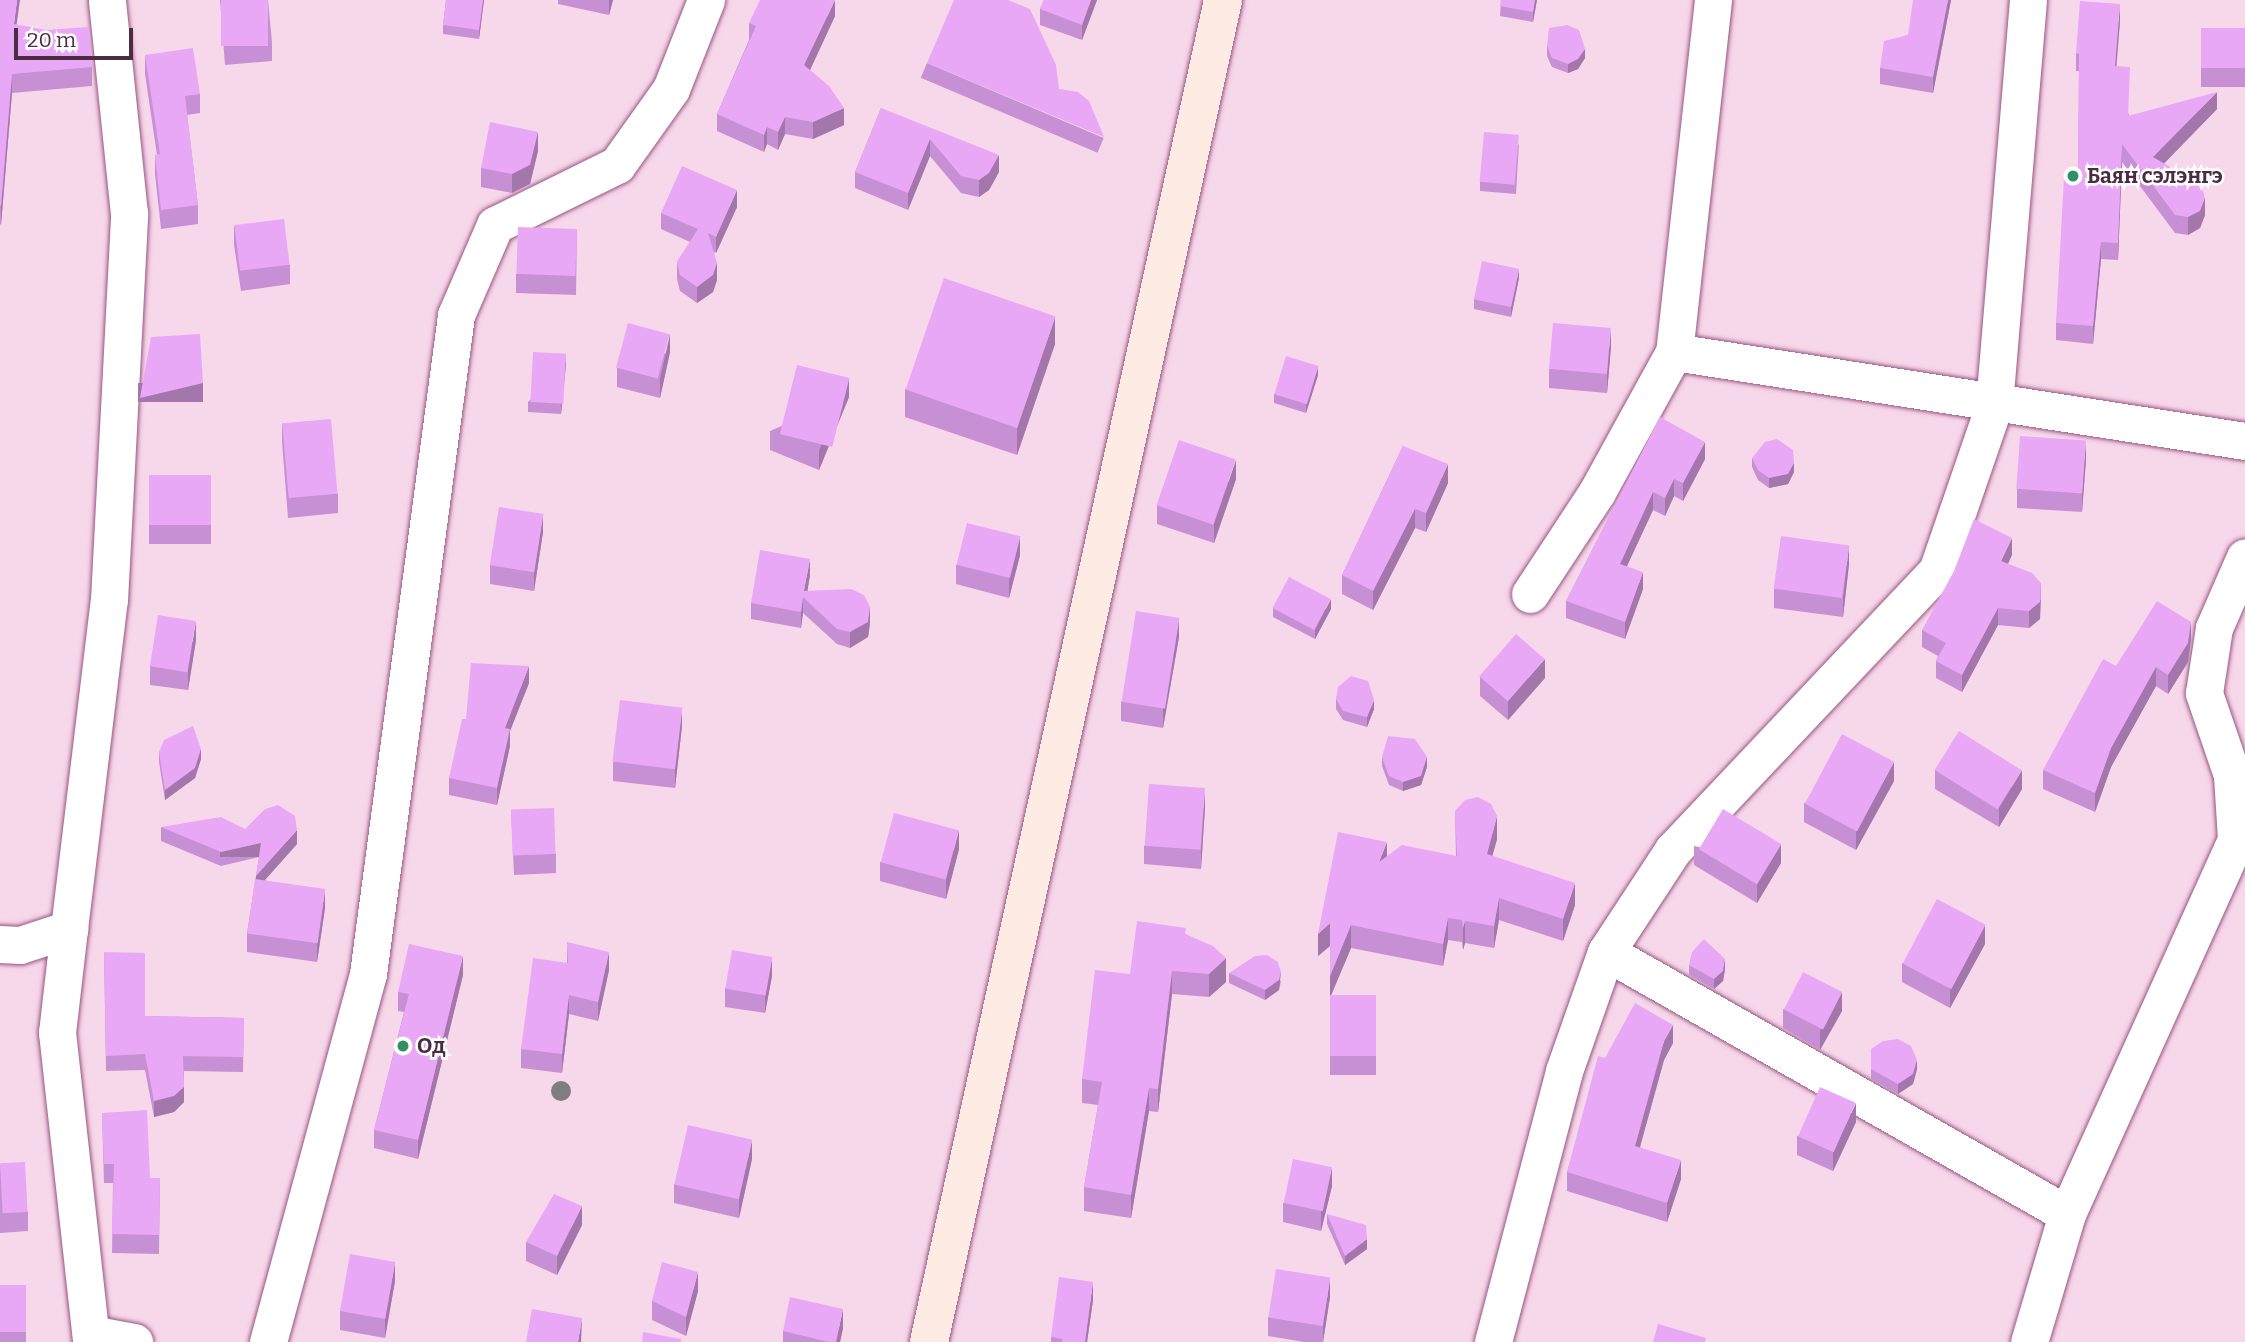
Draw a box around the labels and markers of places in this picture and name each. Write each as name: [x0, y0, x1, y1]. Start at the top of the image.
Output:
place label: Баян сэлэнгэ: [2087, 163, 2223, 189]
marker: Баян сэлэнгэ: [2065, 168, 2081, 184]
place label: Од: [417, 1033, 446, 1059]
marker: Од: [395, 1038, 411, 1054]

